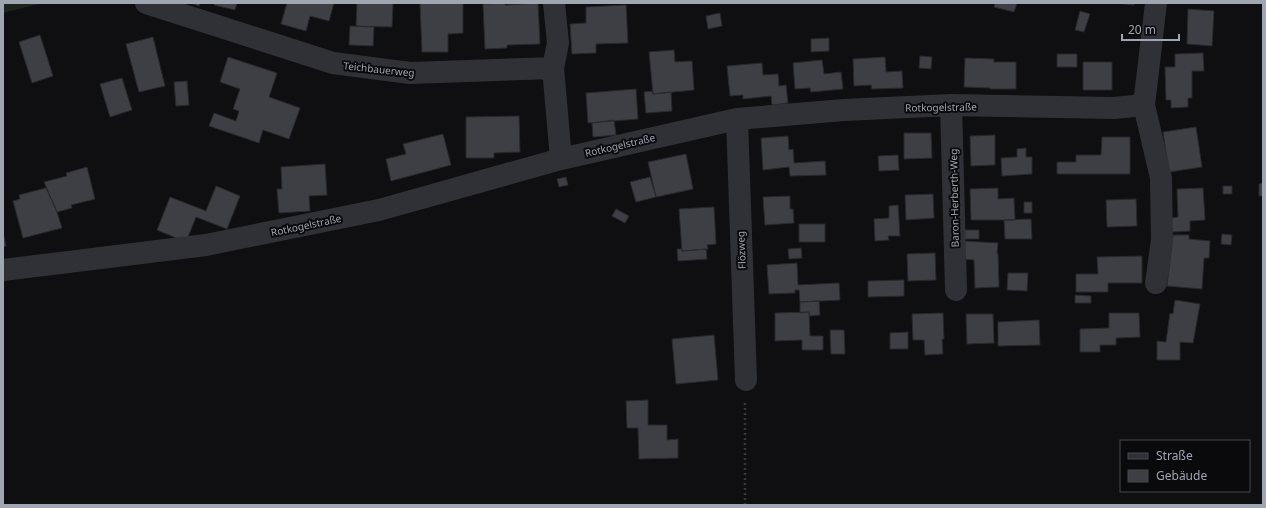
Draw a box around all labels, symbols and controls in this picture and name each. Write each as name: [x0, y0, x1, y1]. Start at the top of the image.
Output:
scale bar: [1122, 16, 1179, 42]
text: 20 m: [1128, 21, 1156, 38]
street label: Teichbauerweg: [343, 58, 415, 80]
street label: Rotkogelstraße: [905, 99, 977, 115]
street label: Rotkogelstraße: [584, 130, 657, 160]
street label: Baron-Herberth-Weg: [946, 149, 962, 247]
street label: Rotkogelstraße: [270, 211, 343, 239]
street label: Flözweg: [733, 231, 749, 269]
legend: [1120, 440, 1250, 492]
text: Straße: [1156, 447, 1193, 464]
text: Gebäude: [1156, 467, 1207, 484]

